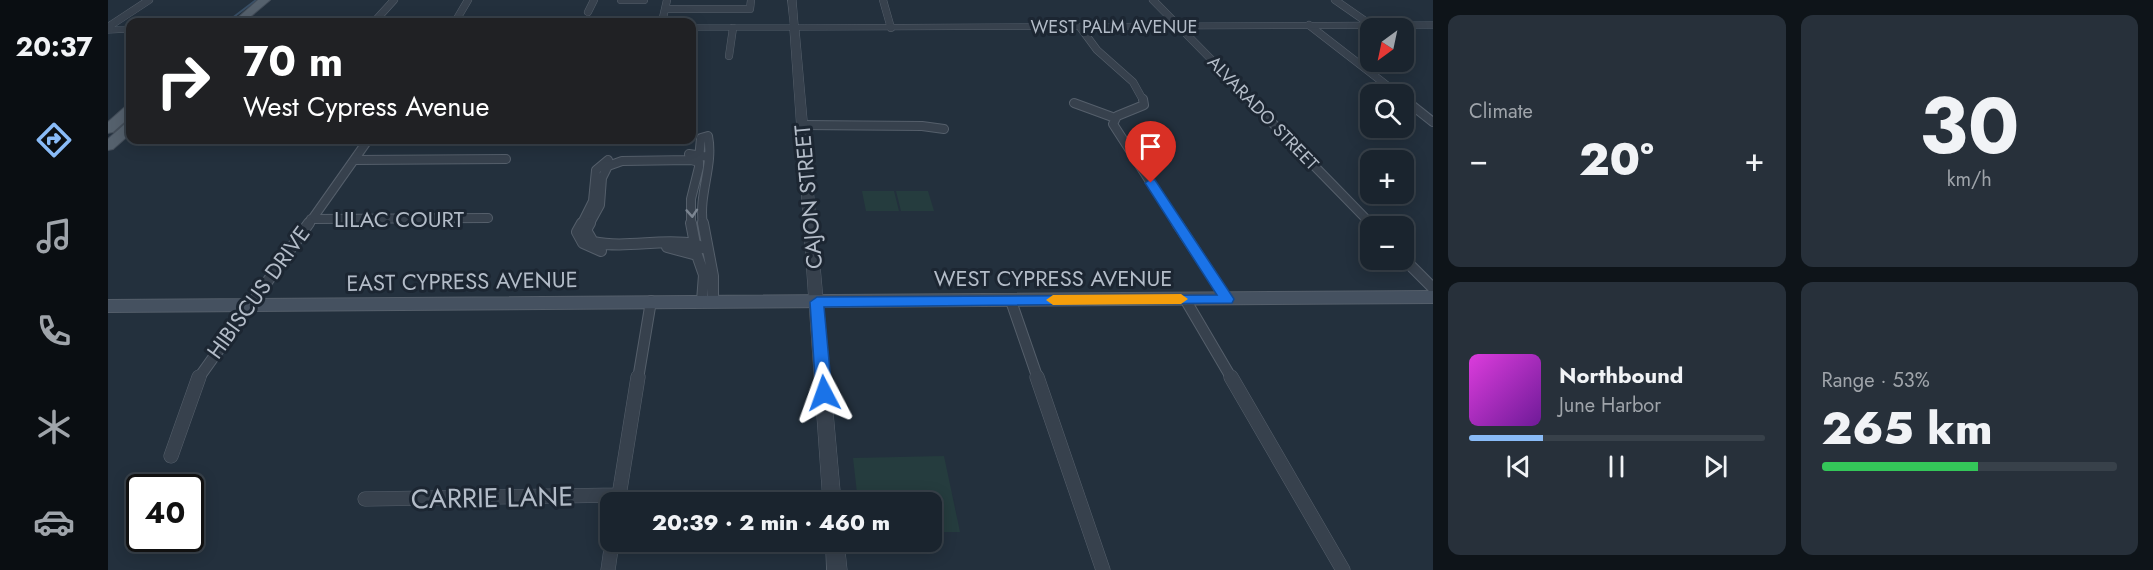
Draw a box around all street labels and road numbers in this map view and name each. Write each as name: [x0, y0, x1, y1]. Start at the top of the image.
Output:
street label: WEST PALM AVENUE: [1031, 14, 1197, 40]
street label: ALVARADO STREET: [1201, 50, 1325, 177]
street label: CAJON STREET: [786, 123, 830, 270]
street label: LILAC COURT: [334, 203, 465, 235]
street label: HIBISCUS DRIVE: [199, 219, 317, 365]
street label: WEST CYPRESS AVENUE: [934, 262, 1172, 294]
street label: EAST CYPRESS AVENUE: [346, 263, 578, 299]
street label: CARRIE LANE: [411, 477, 573, 518]

